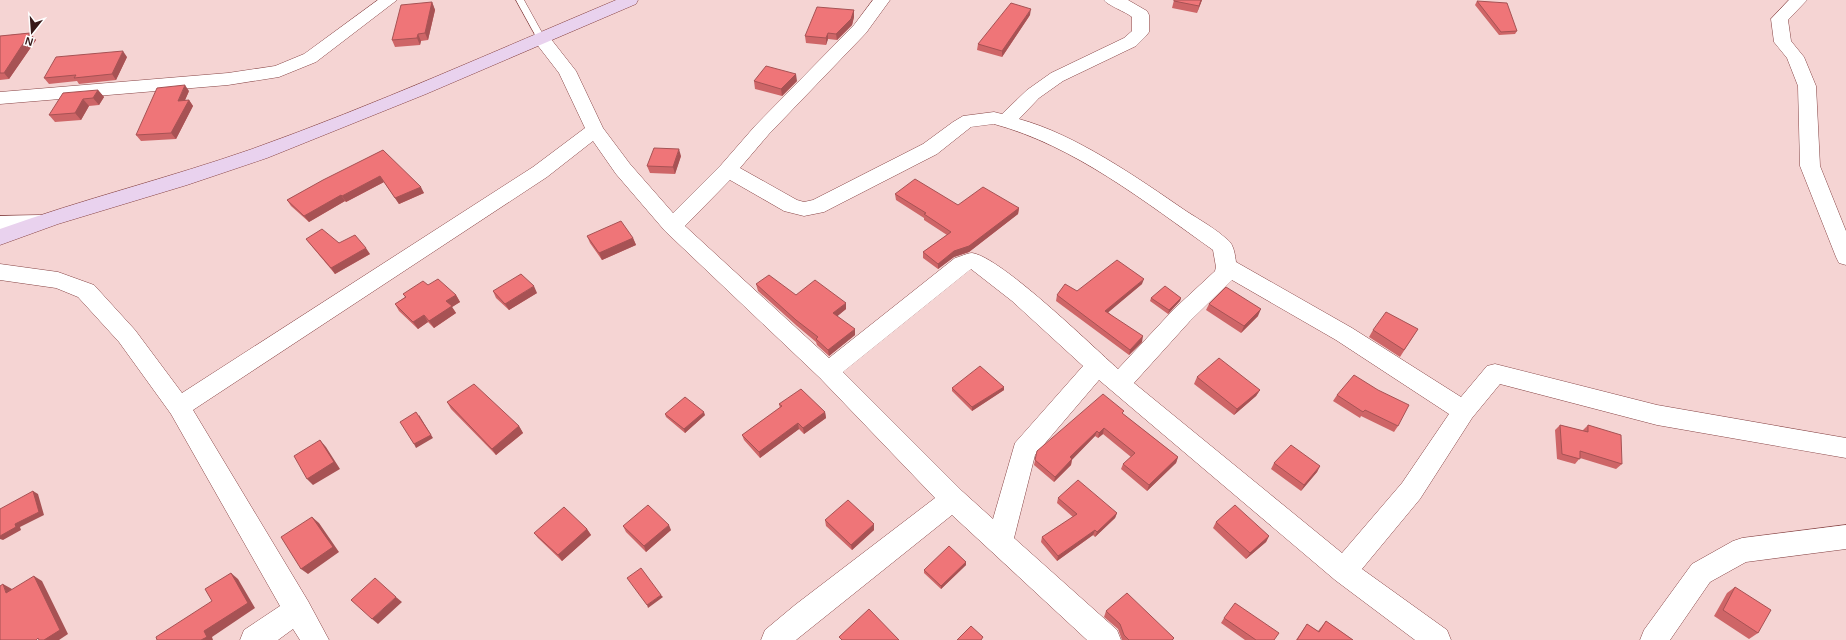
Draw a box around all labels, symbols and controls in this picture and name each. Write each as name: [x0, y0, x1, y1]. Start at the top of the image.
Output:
north arrow: [12, 12, 52, 52]
text: N: [23, 35, 35, 48]

